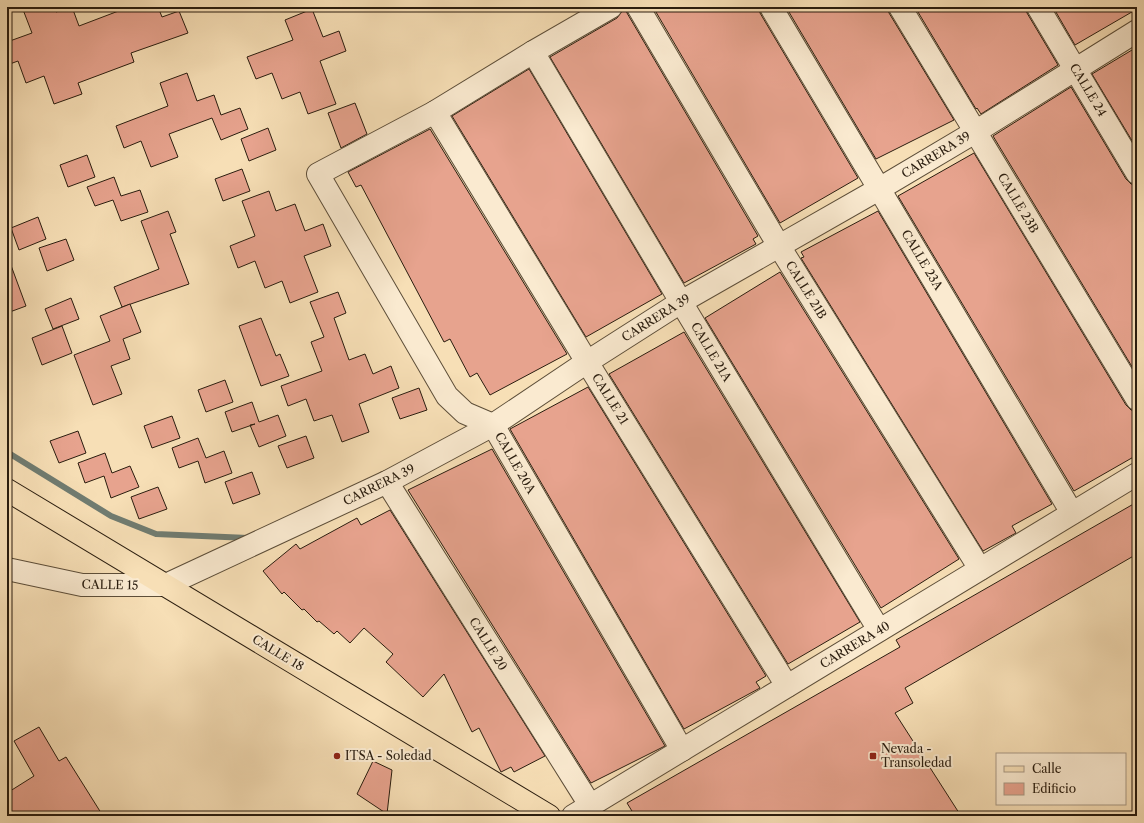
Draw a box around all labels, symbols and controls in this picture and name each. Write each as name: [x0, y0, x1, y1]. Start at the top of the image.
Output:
street label: CALLE 24: [1067, 61, 1110, 119]
street label: CARRERA 39: [898, 128, 973, 181]
street label: CALLE 23B: [995, 170, 1042, 235]
street label: CALLE 23A: [899, 227, 947, 294]
street label: CALLE 21B: [783, 258, 830, 322]
street label: CARRERA 39: [619, 291, 693, 345]
street label: CALLE 21A: [688, 319, 736, 385]
street label: CALLE 21: [589, 370, 632, 427]
street label: CALLE 20A: [492, 429, 540, 497]
street label: CARRERA 39: [340, 461, 417, 508]
street label: CALLE 15: [81, 577, 139, 592]
street label: CALLE 20: [466, 614, 511, 673]
street label: CARRERA 40: [817, 618, 892, 671]
street label: CALLE 18: [250, 631, 307, 674]
place label: Nevada - Transoledad: [881, 741, 953, 770]
place label: ITSA - Soledad: [345, 748, 432, 763]
marker: ITSA - Soledad: [332, 751, 342, 761]
marker: Nevada - Transoledad: [868, 751, 878, 761]
legend: [996, 753, 1126, 805]
text: Calle: [1032, 761, 1062, 776]
text: Edificio: [1032, 781, 1076, 796]

